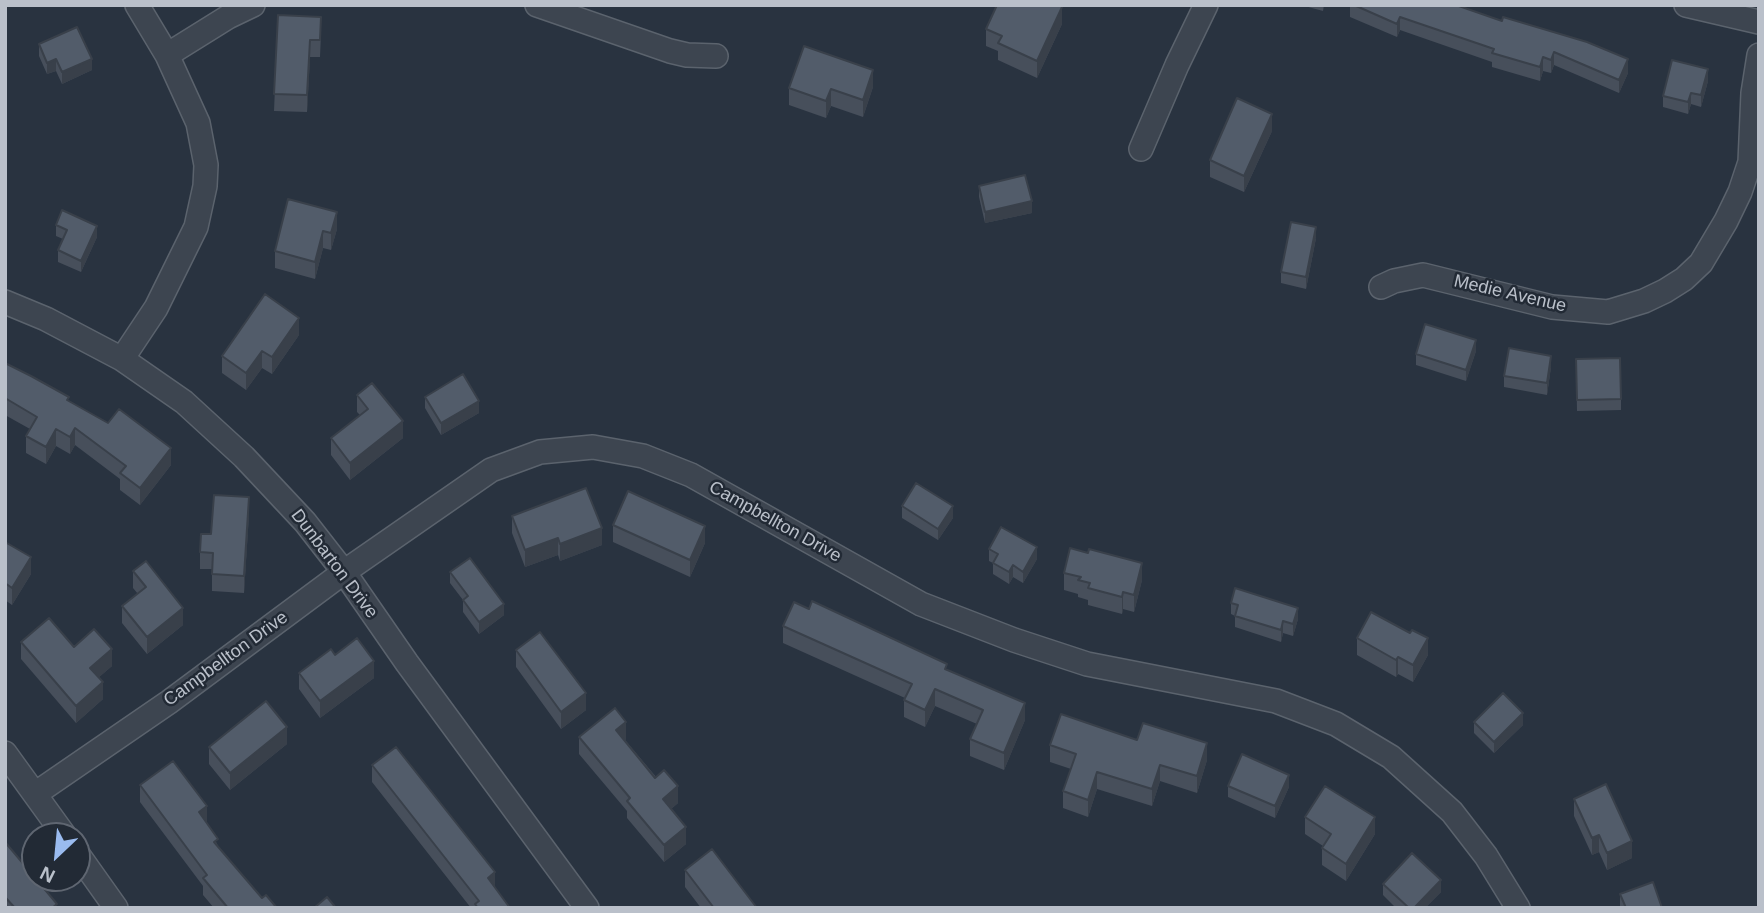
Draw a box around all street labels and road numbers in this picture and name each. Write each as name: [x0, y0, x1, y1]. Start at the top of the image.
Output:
street label: Medie Avenue: [1452, 271, 1568, 317]
street label: Campbellton Drive: [705, 477, 845, 567]
street label: Dunbarton Drive: [286, 505, 382, 623]
street label: Campbellton Drive: [160, 607, 292, 711]

